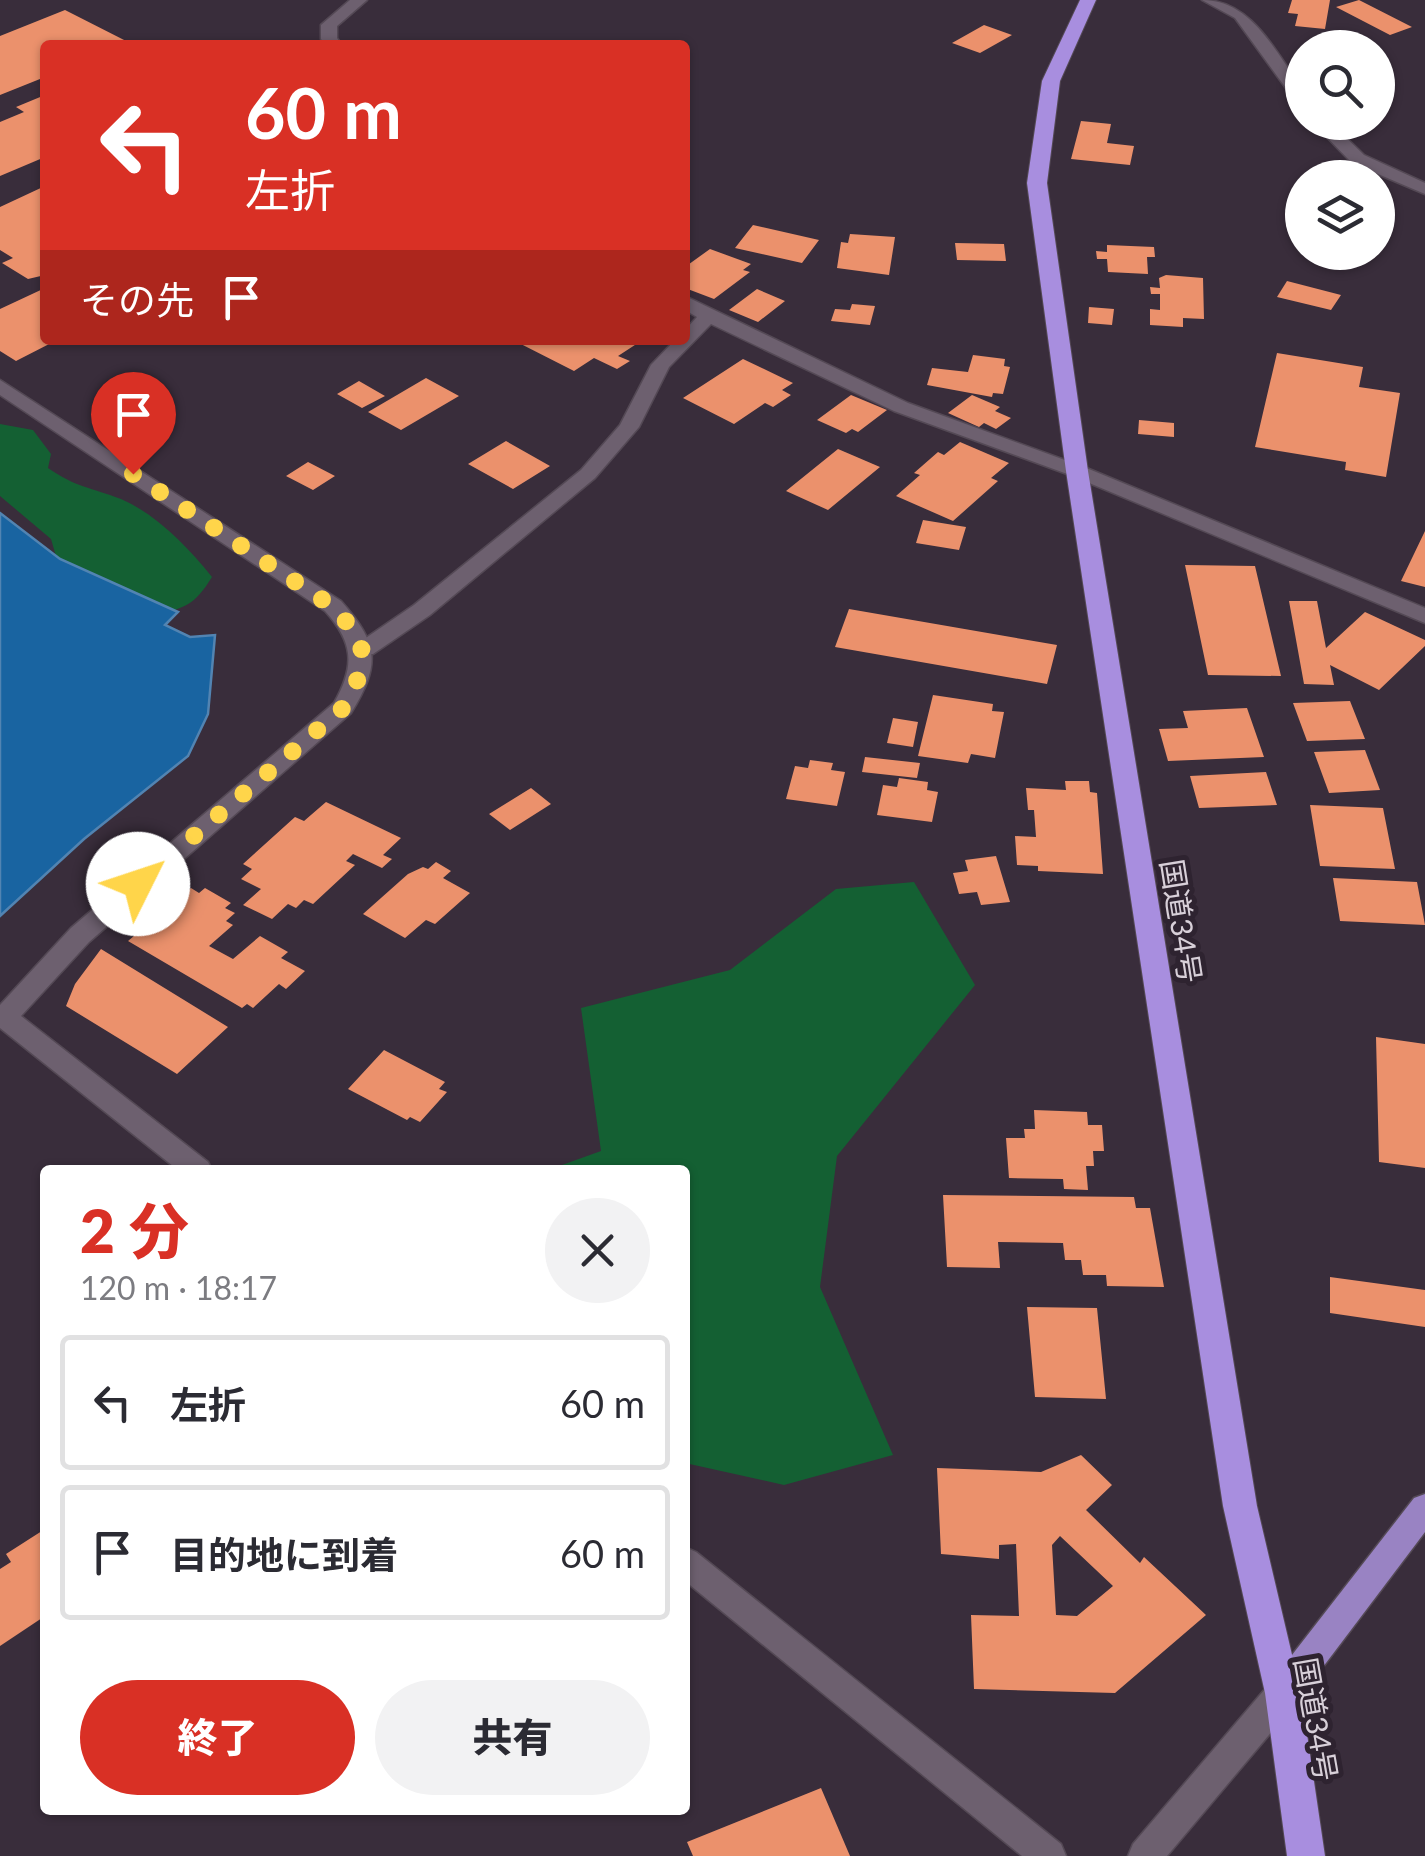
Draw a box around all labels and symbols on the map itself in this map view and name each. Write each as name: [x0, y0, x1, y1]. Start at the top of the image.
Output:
pin: [91, 372, 176, 475]
position arrow: [86, 832, 190, 936]
street label: 国道34号: [1154, 857, 1210, 985]
street label: 国道34号: [1288, 1654, 1346, 1784]

